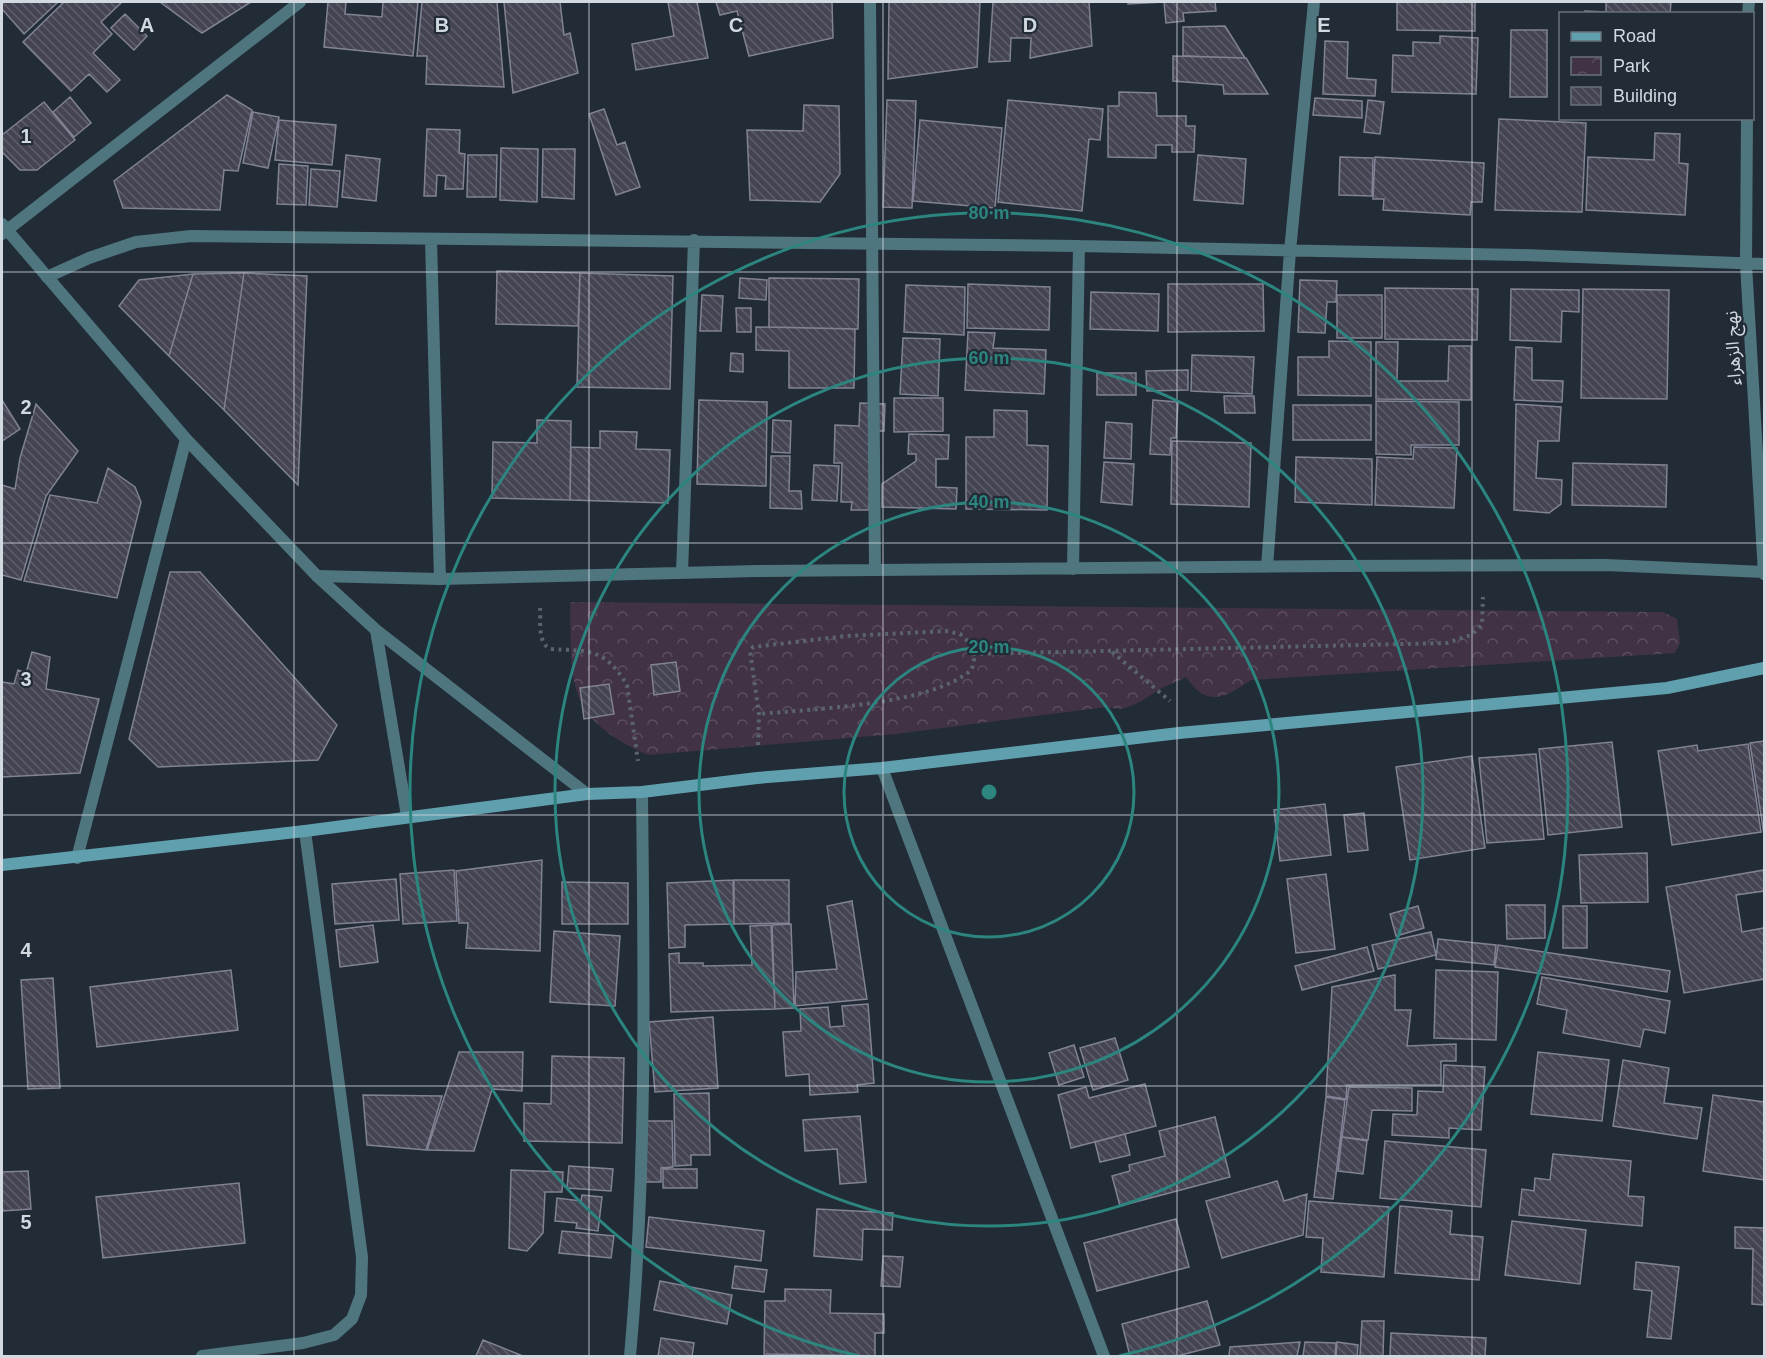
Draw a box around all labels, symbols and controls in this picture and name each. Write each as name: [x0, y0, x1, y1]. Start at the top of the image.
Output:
legend: [1559, 12, 1754, 120]
text: A: [140, 14, 154, 36]
text: B: [435, 14, 449, 36]
text: C: [729, 14, 743, 36]
text: D: [1023, 14, 1037, 36]
text: E: [1317, 14, 1331, 36]
text: Road: [1613, 26, 1656, 46]
text: Park: [1613, 56, 1651, 76]
text: Building: [1613, 86, 1677, 106]
text: 1: [20, 125, 32, 147]
text: 80 m: [968, 203, 1010, 223]
street label: نهج الزهراء: [1721, 310, 1748, 386]
text: 60 m: [968, 348, 1010, 368]
text: 2: [20, 396, 32, 418]
text: 40 m: [968, 492, 1010, 512]
text: 20 m: [968, 637, 1010, 657]
text: 3: [20, 668, 32, 690]
centre of rings: [979, 782, 999, 802]
text: 4: [20, 939, 32, 961]
text: 5: [20, 1211, 32, 1233]

